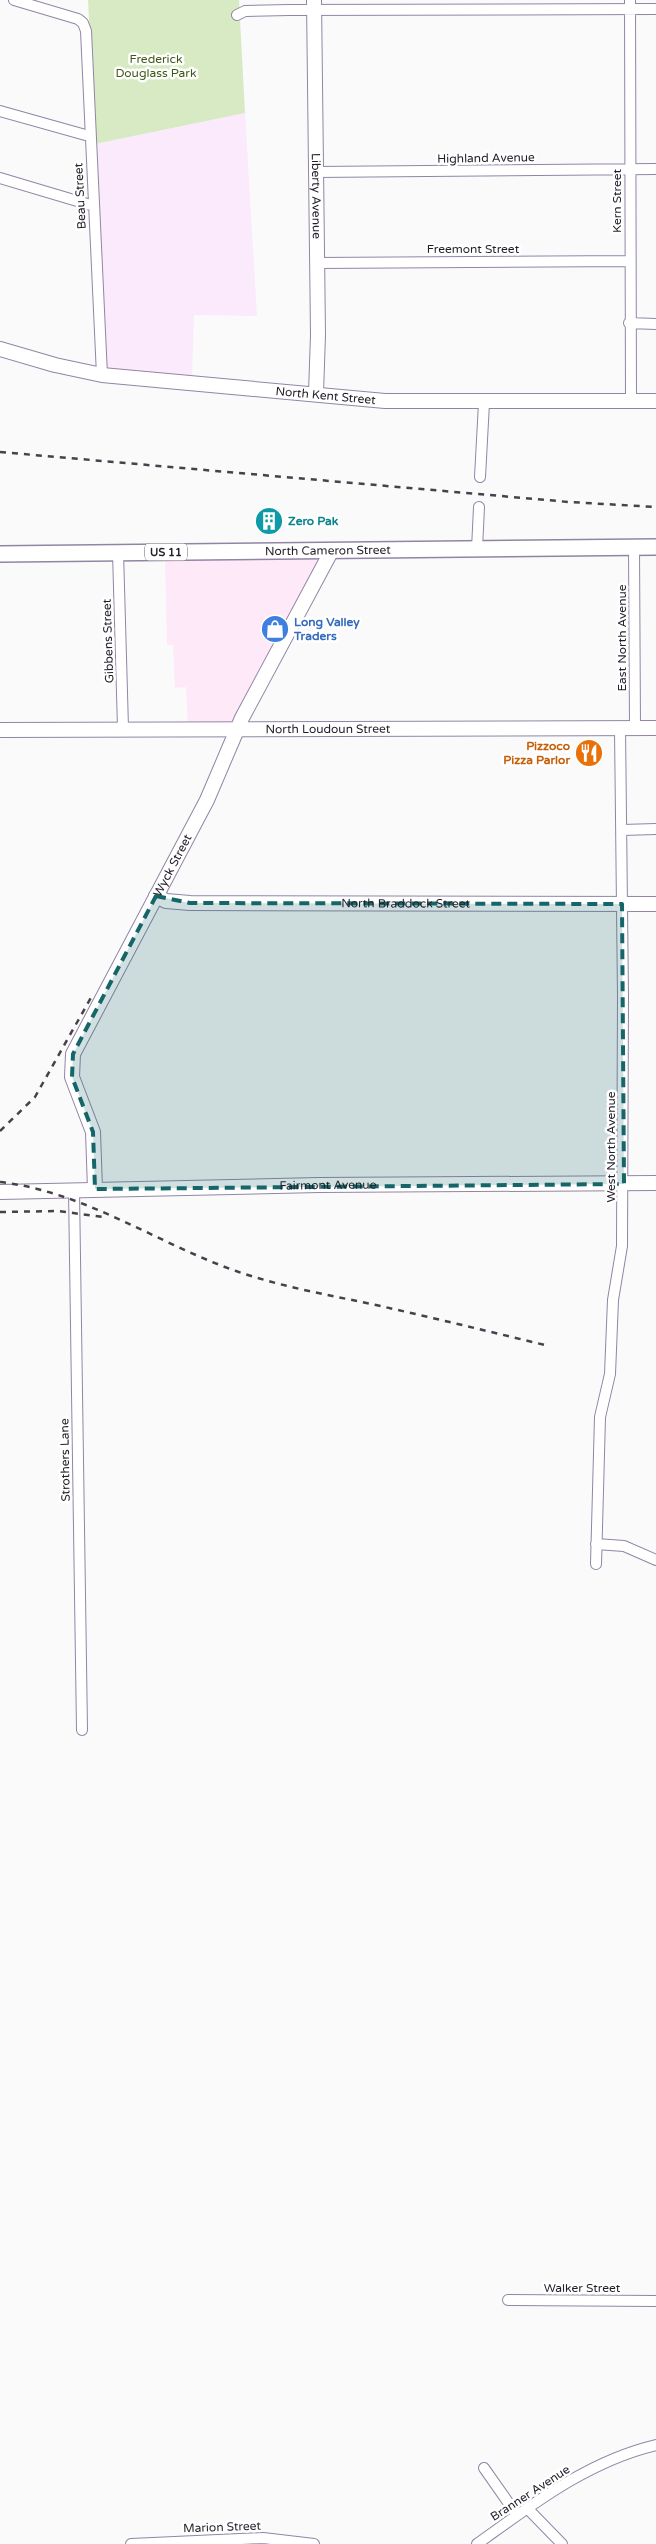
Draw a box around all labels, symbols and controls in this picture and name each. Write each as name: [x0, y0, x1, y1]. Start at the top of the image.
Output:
park label: Frederick Douglass Park: [116, 52, 197, 80]
street label: Highland Avenue: [437, 150, 535, 166]
street label: Liberty Avenue: [309, 153, 324, 239]
street label: Beau Street: [71, 162, 89, 230]
street label: Kern Street: [610, 169, 624, 233]
street label: Freemont Street: [427, 242, 520, 256]
street label: North Kent Street: [275, 384, 377, 407]
building icon: Zero Pak: [254, 506, 284, 536]
place label: Zero Pak: [288, 514, 339, 528]
street label: North Cameron Street: [265, 543, 391, 558]
road number: US 11: [145, 544, 187, 560]
street label: East North Avenue: [615, 584, 629, 692]
street label: Gibbens Street: [100, 598, 116, 683]
shop icon: Long Valley Traders: [260, 614, 290, 644]
place label: Long Valley Traders: [293, 615, 360, 643]
street label: North Loudoun Street: [266, 722, 391, 736]
restaurant icon: Pizzoco Pizza Parlor: [574, 738, 604, 768]
place label: Pizzoco Pizza Parlor: [503, 739, 570, 767]
street label: Wyck Street: [150, 831, 195, 899]
street label: North Braddock Street: [341, 896, 471, 911]
street label: West North Avenue: [604, 1091, 618, 1203]
street label: Fairmont Avenue: [279, 1178, 377, 1193]
street label: Strothers Lane: [57, 1418, 73, 1502]
street label: Walker Street: [544, 2281, 621, 2295]
street label: Branner Avenue: [488, 2462, 572, 2524]
street label: Marion Street: [183, 2519, 262, 2535]

